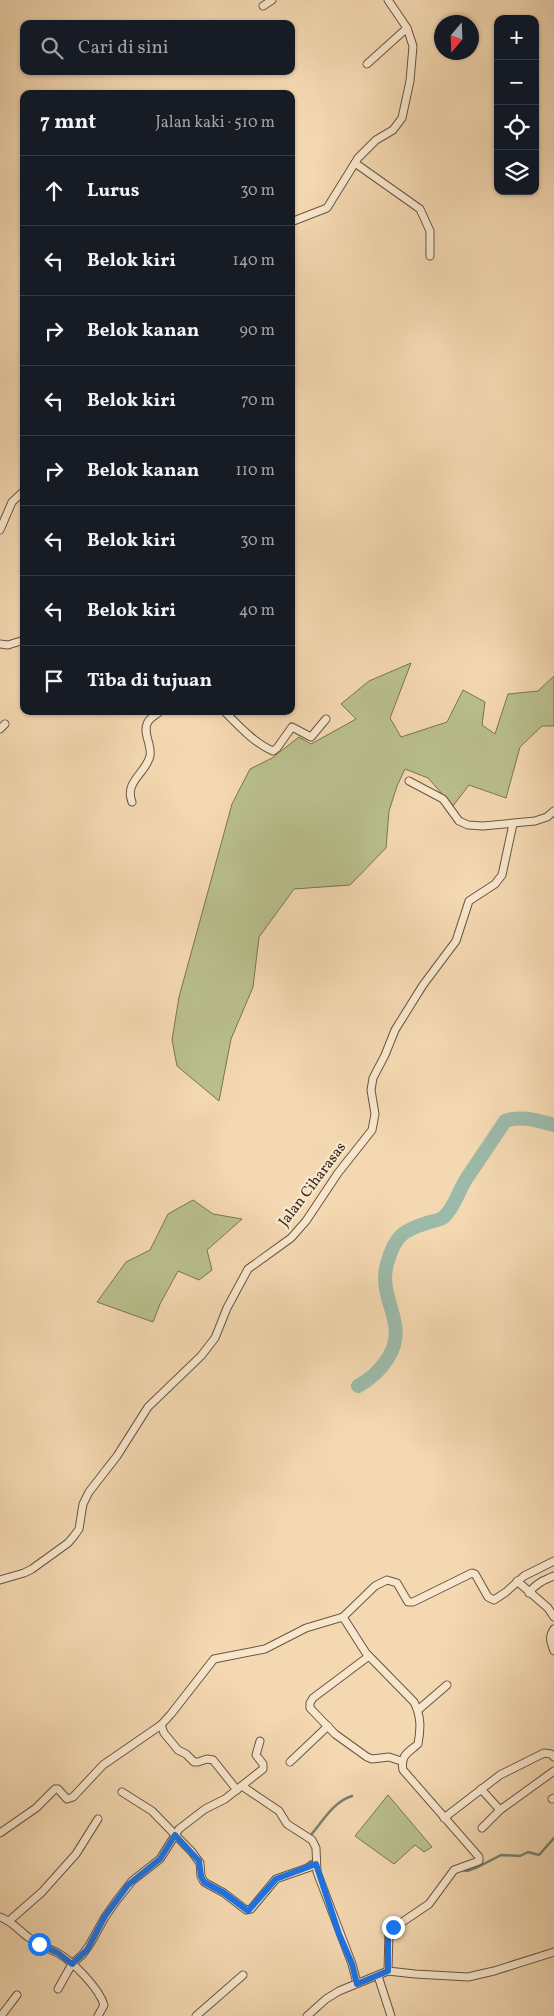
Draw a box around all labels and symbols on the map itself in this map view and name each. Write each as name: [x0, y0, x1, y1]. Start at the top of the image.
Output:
north arrow: [434, 15, 479, 60]
street label: Jalan Ciharasas: [274, 1138, 352, 1232]
route end: [382, 1916, 405, 1939]
route start: [28, 1933, 51, 1956]

